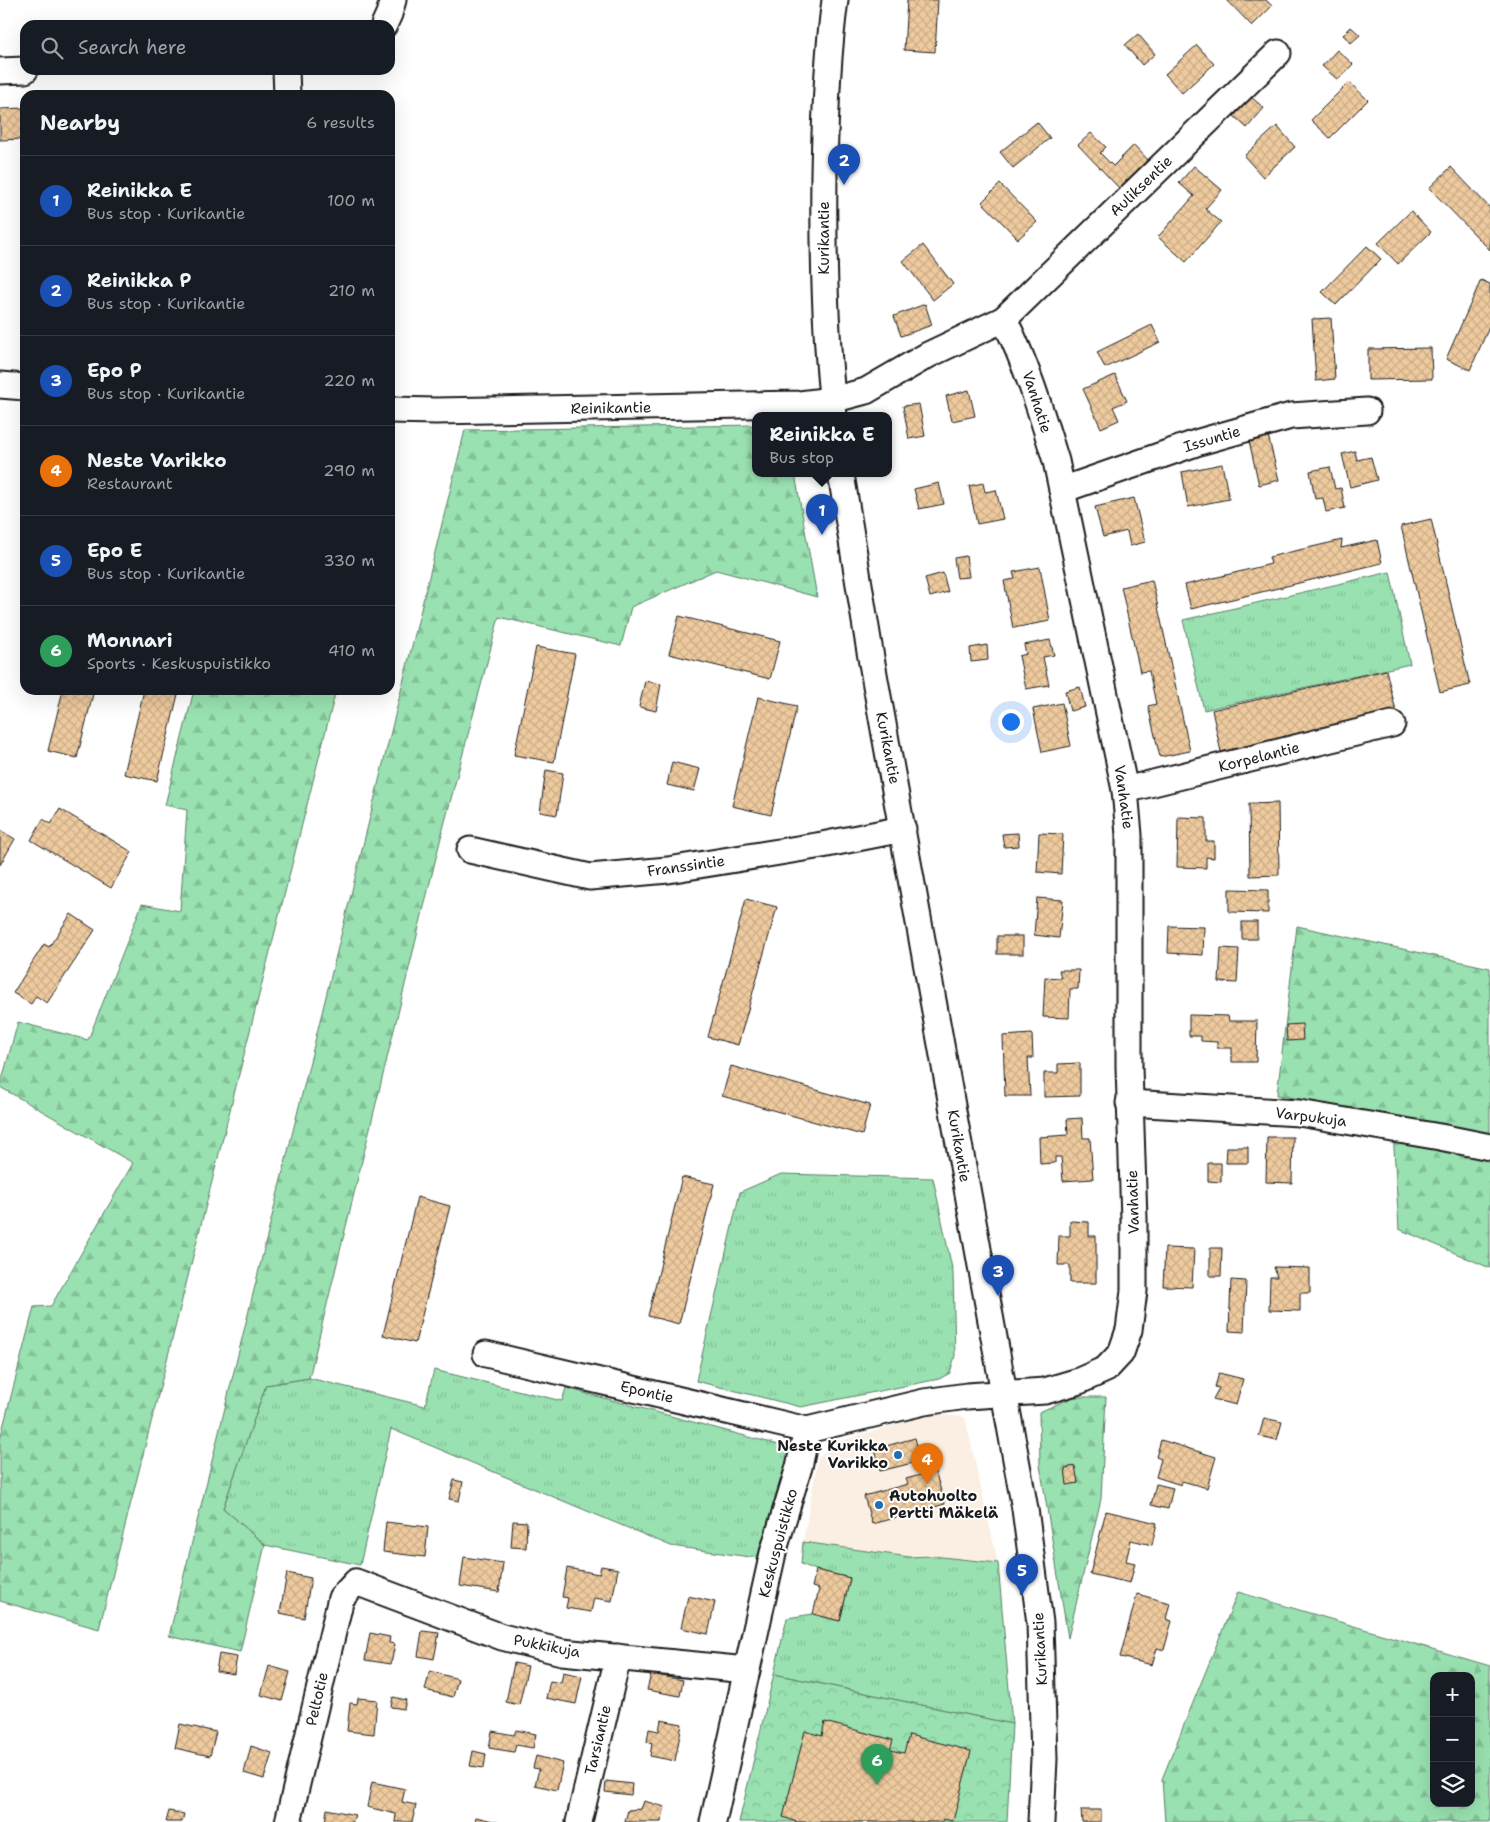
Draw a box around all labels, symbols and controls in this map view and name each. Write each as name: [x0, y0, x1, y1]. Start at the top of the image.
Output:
search box: [20, 20, 395, 75]
icon: search: [38, 34, 66, 62]
text: Search here: [78, 35, 187, 60]
text: Nearby: [40, 109, 120, 137]
text: 6 results: [306, 112, 375, 133]
pin: 2: [828, 144, 860, 185]
street label: Auliksentie: [1105, 151, 1177, 221]
text: Reinikka E: [87, 178, 192, 203]
text: 1: [52, 190, 60, 211]
text: 100 m: [327, 190, 375, 211]
street label: Kurikantie: [814, 201, 834, 275]
text: Bus stop · Kurikantie: [87, 203, 245, 224]
text: Reinikka P: [87, 268, 191, 293]
text: 2: [50, 280, 62, 301]
text: 210 m: [328, 280, 375, 301]
text: Bus stop · Kurikantie: [87, 293, 245, 314]
text: Epo P: [87, 358, 142, 383]
street label: Vanhatie: [1018, 368, 1056, 436]
text: 3: [50, 370, 62, 391]
text: 220 m: [323, 370, 375, 391]
text: Bus stop · Kurikantie: [87, 383, 245, 404]
street label: Reinikantie: [571, 397, 651, 419]
popup: [752, 412, 892, 477]
street label: Issuntie: [1181, 421, 1243, 457]
text: Reinikka E: [769, 422, 875, 447]
text: Bus stop: [769, 447, 834, 468]
text: Neste Varikko: [87, 448, 227, 473]
text: 4: [50, 460, 62, 481]
text: 290 m: [323, 460, 375, 481]
text: Restaurant: [87, 473, 173, 494]
pin: 1: [806, 494, 838, 535]
text: Epo E: [87, 538, 142, 563]
text: 5: [51, 550, 61, 571]
text: 330 m: [323, 550, 375, 571]
text: Bus stop · Kurikantie: [87, 563, 245, 584]
text: Monnari: [87, 628, 173, 653]
text: 6: [50, 640, 62, 661]
text: 410 m: [328, 640, 375, 661]
text: Sports · Keskuspuistikko: [87, 653, 271, 674]
your location: [998, 709, 1024, 735]
street label: Kurikantie: [871, 710, 905, 786]
street label: Korpelantie: [1216, 737, 1302, 777]
street label: Vanhatie: [1110, 764, 1138, 830]
street label: Franssintie: [646, 851, 726, 881]
street label: Varpukuja: [1274, 1103, 1349, 1131]
street label: Kurikantie: [943, 1108, 975, 1184]
street label: Vanhatie: [1122, 1169, 1144, 1235]
pin: 3: [982, 1255, 1014, 1296]
street label: Epontie: [618, 1376, 676, 1408]
place label: Neste Kurikka Varikko: [777, 1436, 889, 1473]
pin: 4: [911, 1443, 943, 1484]
marker: Neste Kurikka Varikko: [892, 1449, 904, 1461]
street label: Keskuspuistikko: [754, 1486, 802, 1600]
place label: Autohuolto Pertti Mäkelä: [889, 1486, 999, 1523]
marker: Autohuolto Pertti Mäkelä: [873, 1499, 885, 1511]
pin: 5: [1006, 1554, 1038, 1595]
street label: Kurikantie: [1028, 1612, 1052, 1686]
street label: Pukkikuja: [512, 1630, 583, 1662]
street label: Peltotie: [301, 1670, 333, 1728]
map controls: [1430, 1672, 1475, 1807]
button: +: [1430, 1672, 1475, 1717]
street label: Tarsiantie: [580, 1703, 616, 1777]
button: −: [1430, 1717, 1475, 1762]
pin: 6: [861, 1744, 893, 1785]
button: layers: [1430, 1762, 1475, 1807]

